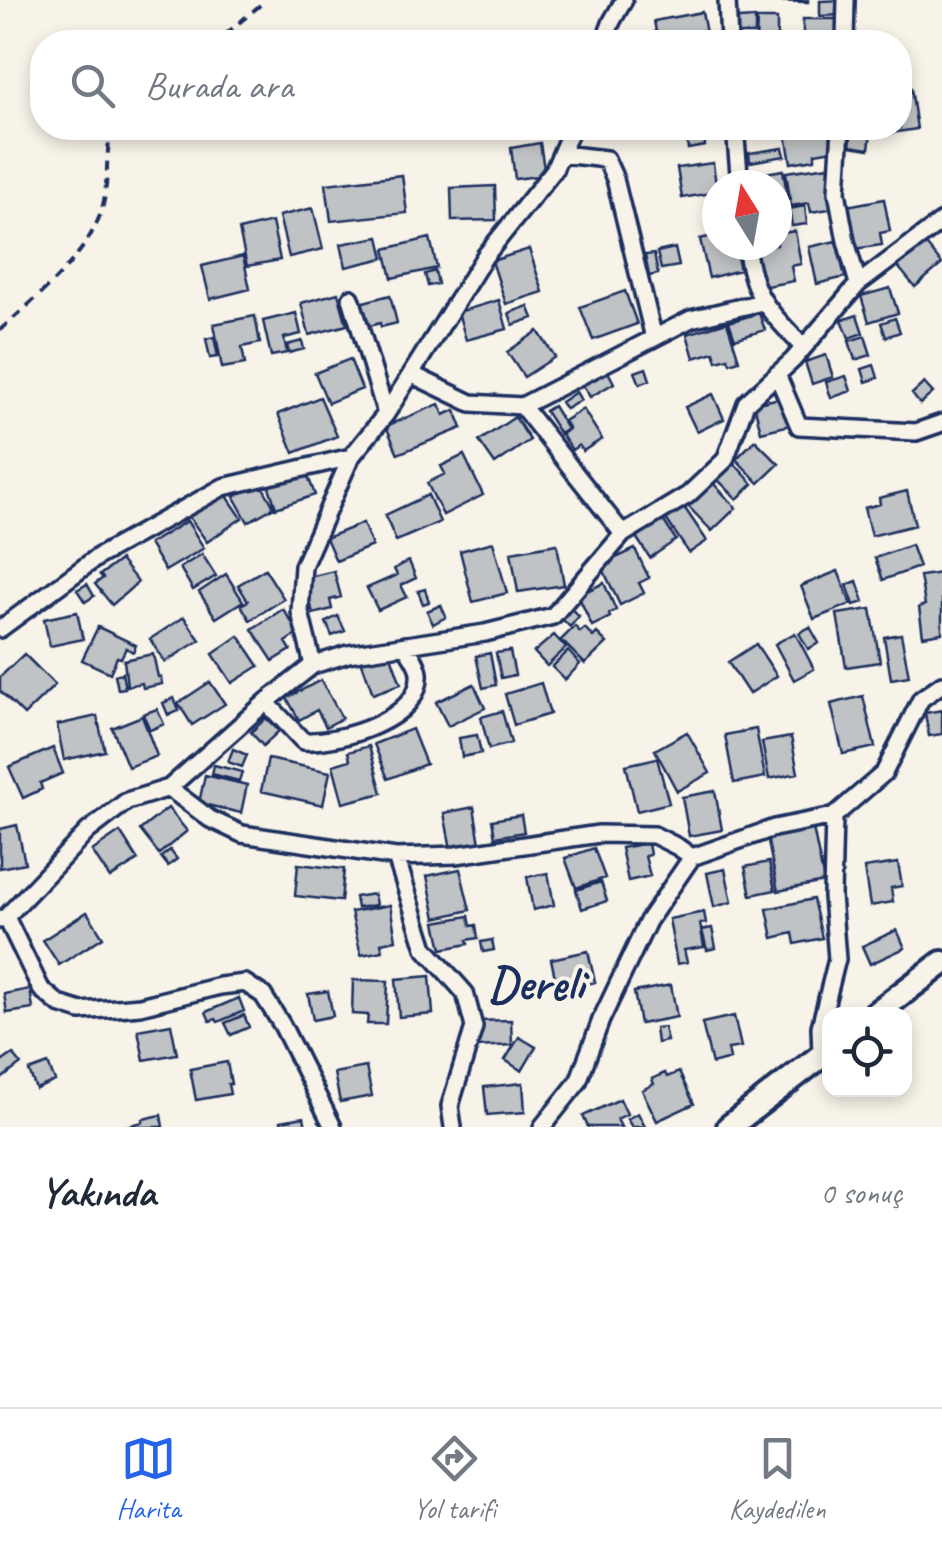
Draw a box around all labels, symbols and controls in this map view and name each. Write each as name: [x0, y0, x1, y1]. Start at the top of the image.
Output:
search box: [30, 30, 912, 140]
icon: search: [65, 58, 120, 113]
text: Burada ara: [145, 62, 293, 109]
north arrow: [702, 170, 792, 260]
district label: Dereli: [488, 954, 591, 1014]
map controls: [822, 1007, 912, 1097]
button: locate: [822, 1007, 912, 1097]
text: Yakında: [40, 1166, 155, 1219]
text: 0 sonuç: [820, 1172, 902, 1213]
tab: Harita: [116, 1431, 181, 1526]
tab: Yol tarifi: [413, 1431, 496, 1526]
tab: Kaydedilen: [729, 1431, 826, 1526]

